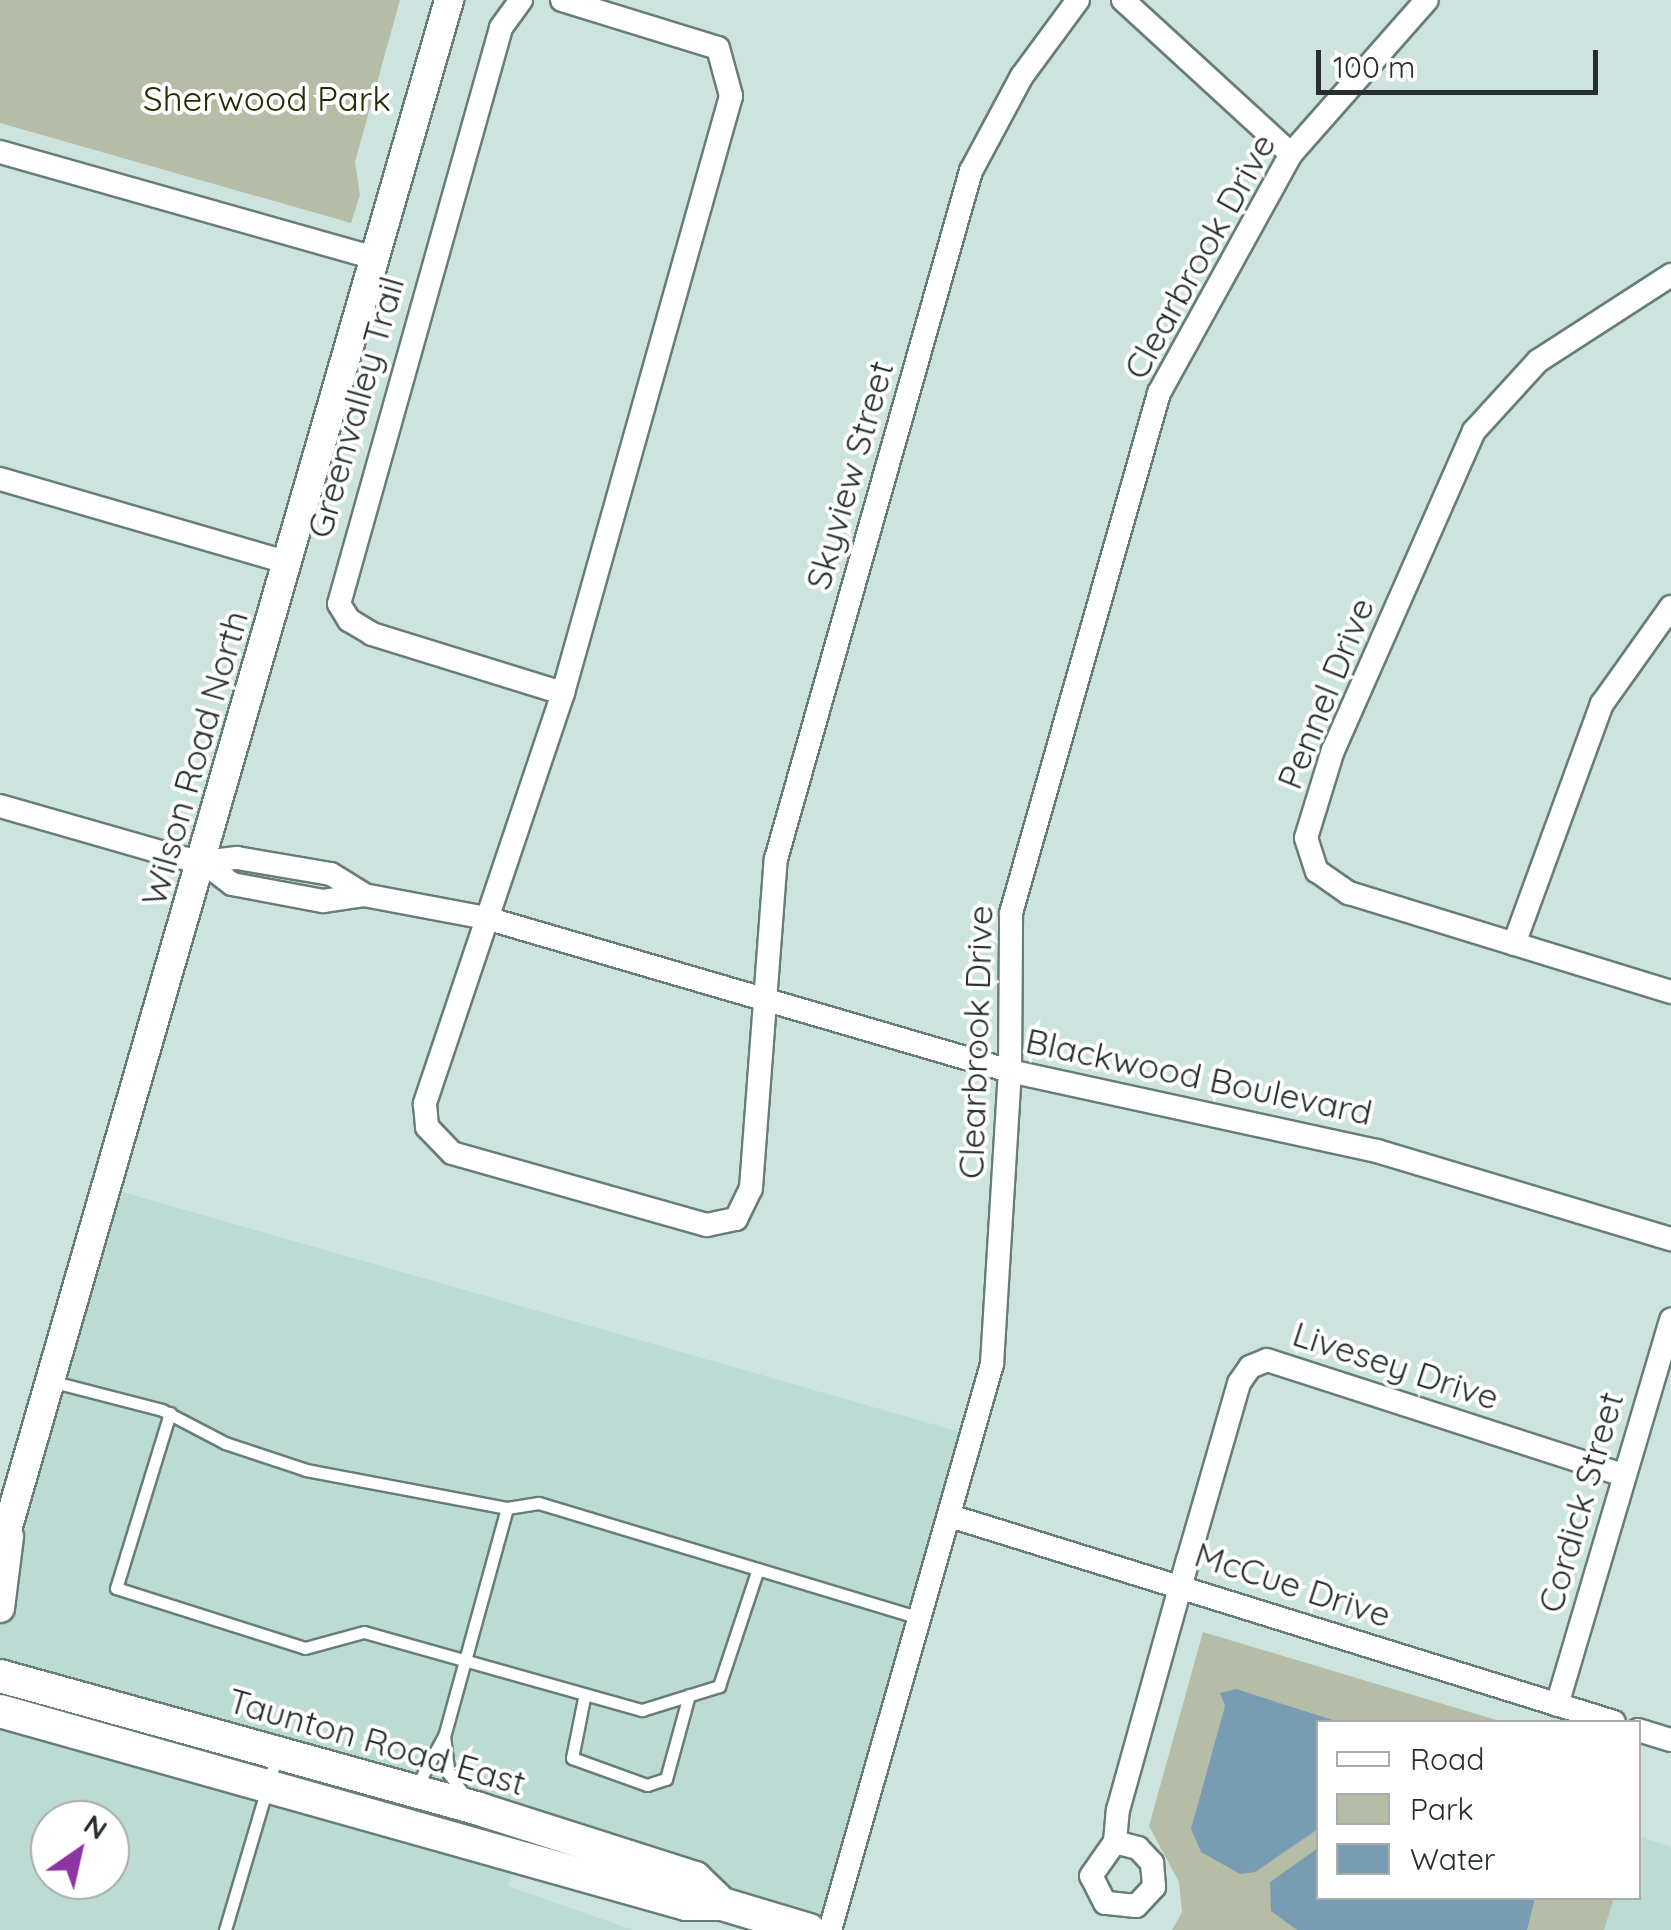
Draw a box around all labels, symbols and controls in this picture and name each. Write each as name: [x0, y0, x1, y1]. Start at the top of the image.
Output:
scale bar: [1321, 30, 1604, 92]
text: 100 m: [1333, 48, 1415, 86]
park label: Sherwood Park: [143, 77, 391, 119]
street label: Clearbrook Drive: [1114, 126, 1284, 386]
street label: Greenvalley Trail: [298, 271, 412, 543]
street label: Skyview Street: [796, 356, 902, 594]
street label: Pennel Drive: [1268, 591, 1382, 795]
street label: Wilson Road North: [132, 606, 256, 910]
street label: Clearbrook Drive: [949, 904, 1001, 1180]
street label: Blackwood Boulevard: [1022, 1019, 1376, 1133]
street label: Livesey Drive: [1288, 1312, 1504, 1418]
street label: Cordick Street: [1528, 1387, 1632, 1617]
street label: McCue Drive: [1190, 1533, 1396, 1635]
street label: Taunton Road East: [224, 1679, 530, 1803]
legend: [1316, 1720, 1641, 1900]
text: Road: [1410, 1740, 1484, 1778]
text: Park: [1410, 1790, 1474, 1828]
north arrow: [30, 1800, 130, 1900]
text: N: [78, 1806, 114, 1847]
text: Water: [1410, 1840, 1495, 1878]

